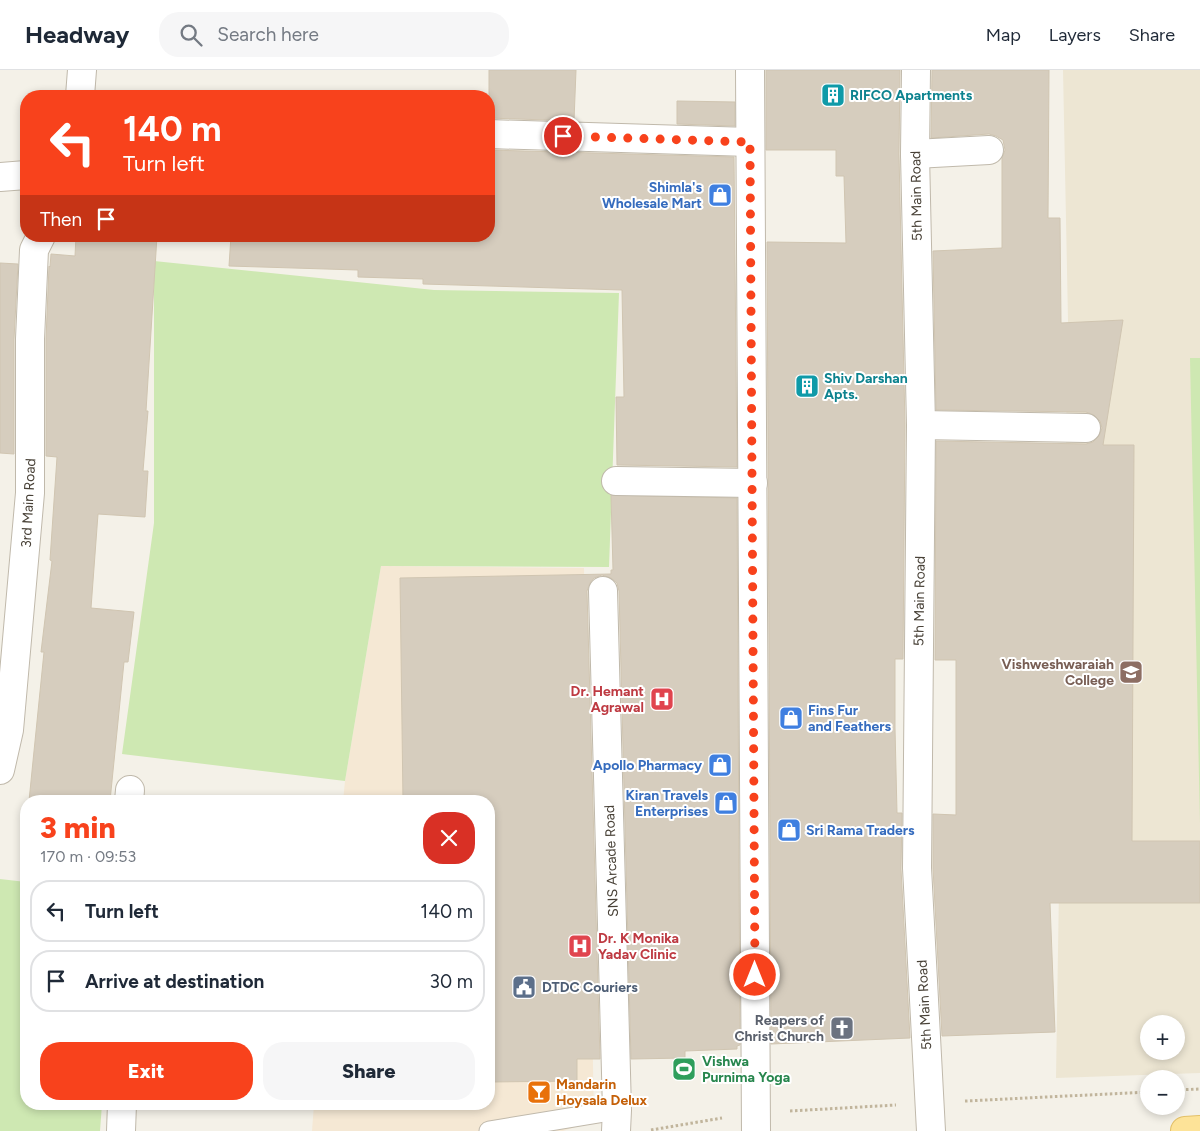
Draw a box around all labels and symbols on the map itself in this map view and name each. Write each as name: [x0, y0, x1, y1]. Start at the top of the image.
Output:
building icon: RIFCO Apartments: [820, 82, 846, 108]
place label: RIFCO Apartments: [850, 87, 973, 104]
pin: [542, 115, 584, 157]
street label: 5th Main Road: [907, 151, 926, 241]
place label: Shimla's Wholesale Mart: [602, 179, 702, 212]
shop icon: Shimla's Wholesale Mart: [707, 182, 733, 208]
place label: Shiv Darshan Apts.: [824, 370, 908, 403]
building icon: Shiv Darshan Apts.: [794, 373, 820, 399]
street label: 3rd Main Road: [18, 458, 39, 548]
street label: 5th Main Road: [910, 556, 929, 646]
place label: Vishweshwaraiah College: [1002, 656, 1114, 689]
school or university icon: Vishweshwaraiah College: [1118, 659, 1144, 685]
place label: Dr. Hemant Agrawal: [571, 683, 644, 716]
hospital icon: Dr. Hemant Agrawal: [649, 686, 675, 712]
place label: Fins Fur and Feathers: [808, 702, 892, 735]
shop icon: Fins Fur and Feathers: [778, 705, 804, 731]
shop icon: Apollo Pharmacy: [707, 752, 733, 778]
place label: Apollo Pharmacy: [593, 757, 703, 774]
place label: Kiran Travels Enterprises: [625, 787, 708, 820]
shop icon: Kiran Travels Enterprises: [713, 790, 739, 816]
street label: SNS Arcade Road: [601, 805, 622, 917]
shop icon: Sri Rama Traders: [776, 817, 802, 843]
place label: Sri Rama Traders: [806, 822, 915, 839]
place label: Dr. K Monika Yadav Clinic: [598, 930, 679, 963]
hospital icon: Dr. K Monika Yadav Clinic: [567, 933, 593, 959]
position arrow: [728, 948, 780, 1000]
street label: 5th Main Road: [914, 959, 935, 1051]
public building icon: DTDC Couriers: [511, 974, 537, 1000]
place label: DTDC Couriers: [542, 979, 638, 996]
place label: Reapers of Christ Church: [734, 1012, 824, 1045]
church icon: Reapers of Christ Church: [829, 1015, 855, 1041]
place label: Vishwa Purnima Yoga: [702, 1053, 790, 1086]
sports icon: Vishwa Purnima Yoga: [671, 1056, 697, 1082]
place label: Mandarin Hoysala Delux: [556, 1076, 648, 1109]
bar icon: Mandarin Hoysala Delux: [526, 1079, 552, 1105]

